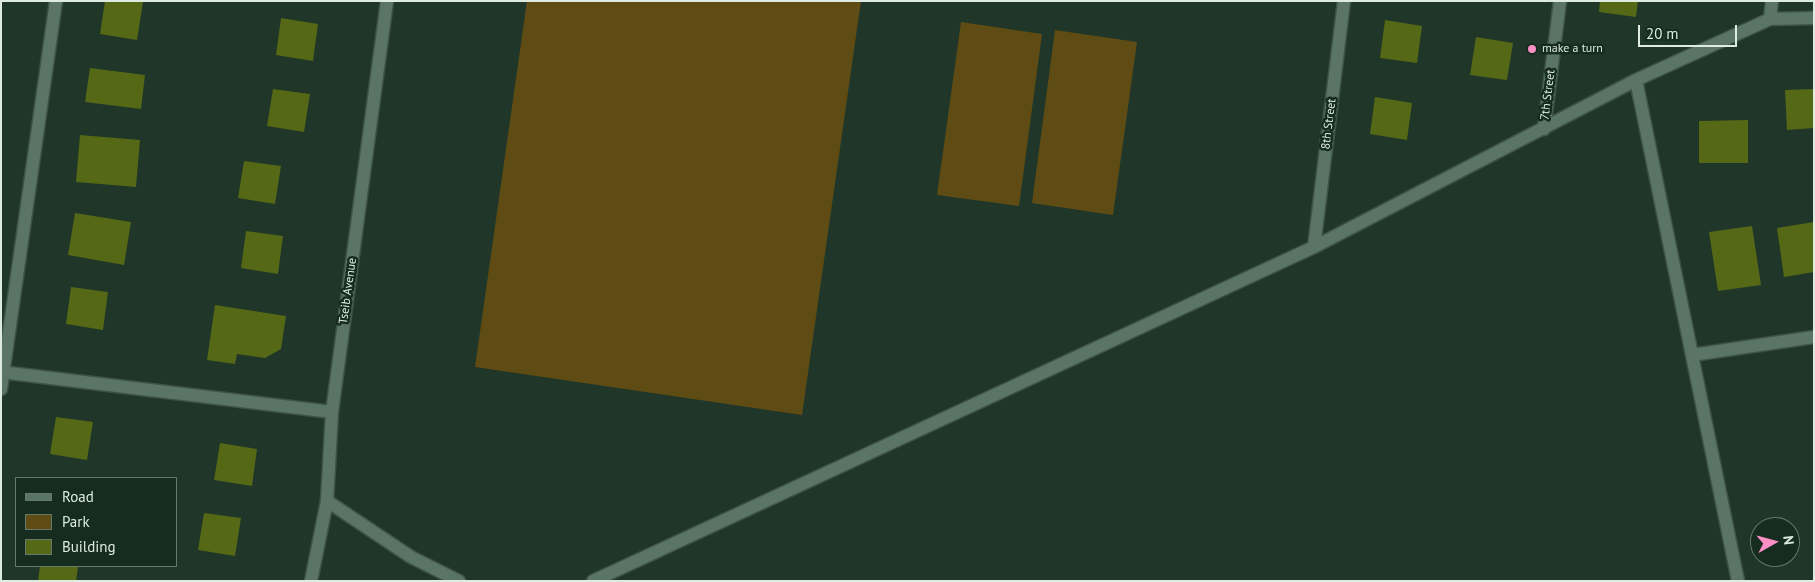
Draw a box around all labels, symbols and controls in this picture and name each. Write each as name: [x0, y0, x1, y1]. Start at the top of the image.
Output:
scale bar: [1640, 15, 1739, 47]
text: 20 m: [1646, 24, 1679, 43]
place label: make a turn: [1542, 42, 1603, 56]
marker: make a turn: [1526, 43, 1538, 55]
street label: 7th Street: [1538, 69, 1558, 121]
street label: 8th Street: [1319, 98, 1339, 150]
street label: Tseib Avenue: [336, 257, 360, 325]
legend: [15, 477, 178, 567]
text: Road: [62, 487, 94, 506]
text: Park: [62, 512, 90, 531]
north arrow: [1750, 517, 1800, 567]
text: N: [1779, 535, 1798, 546]
text: Building: [62, 537, 116, 556]

